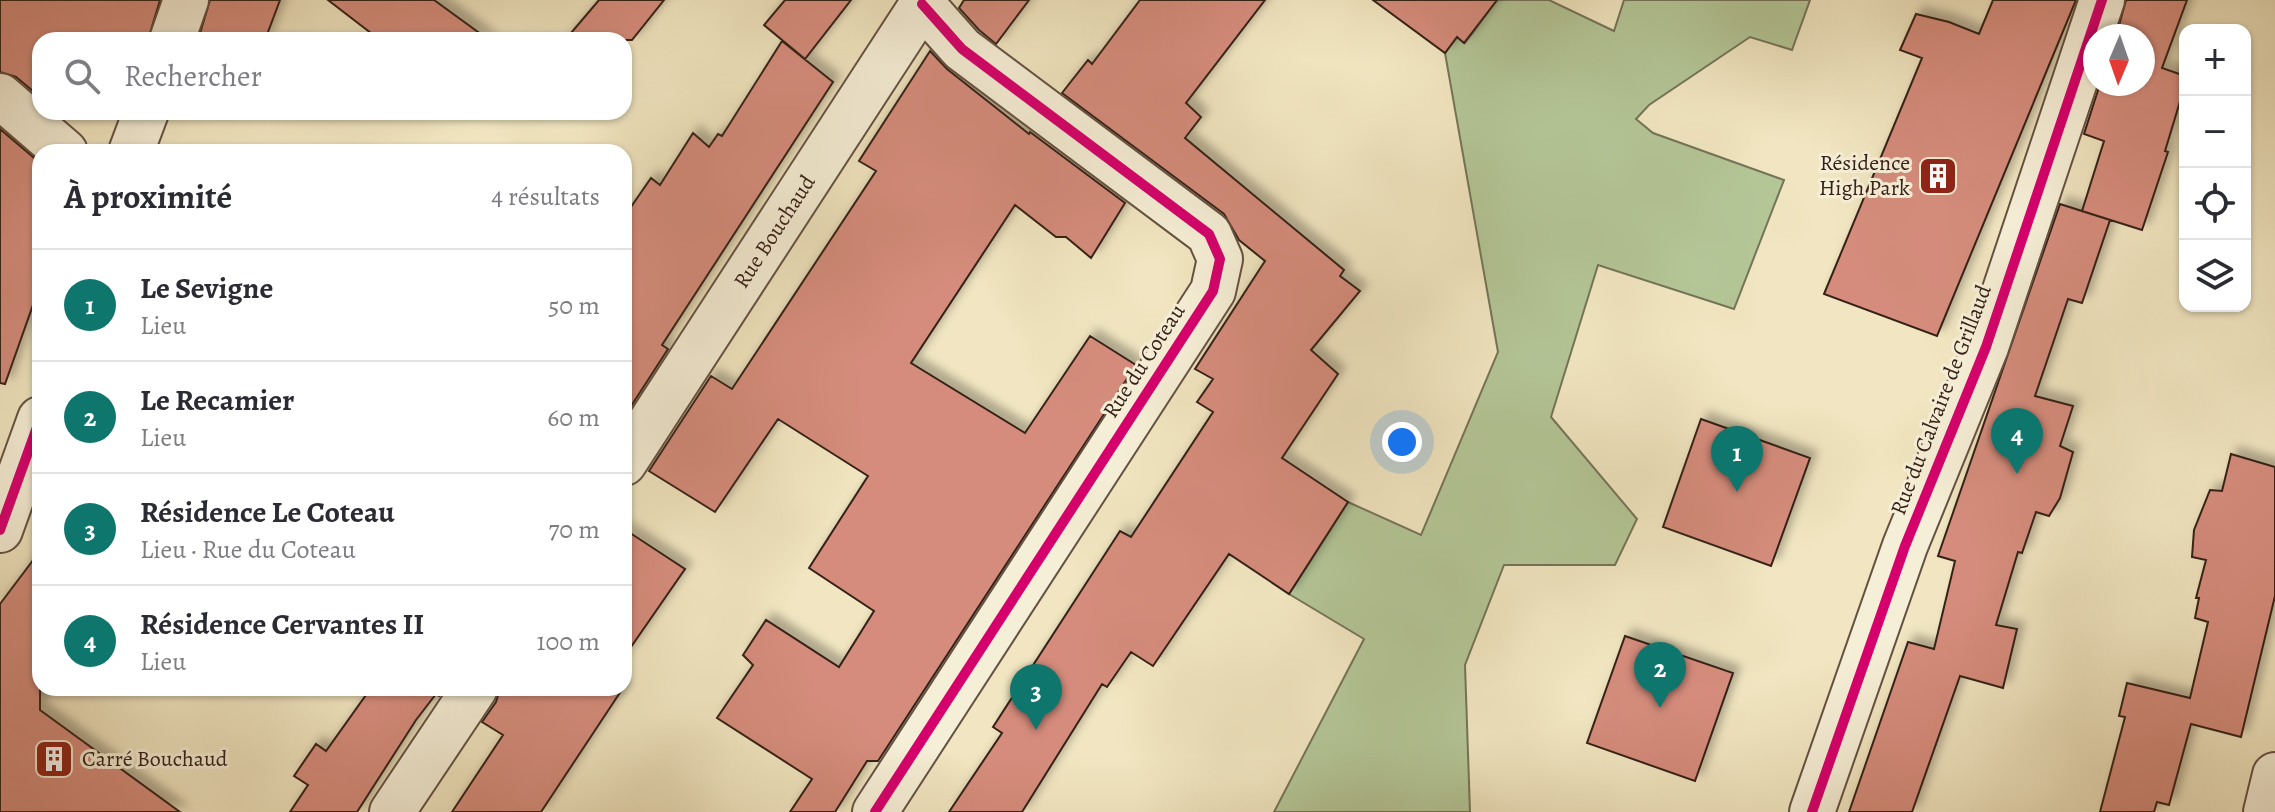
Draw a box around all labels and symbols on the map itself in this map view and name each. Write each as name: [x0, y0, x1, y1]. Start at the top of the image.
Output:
north arrow: [2083, 24, 2155, 96]
place label: Résidence High Park: [1819, 148, 1910, 203]
building icon: Résidence High Park: [1917, 155, 1959, 197]
street label: Rue Bouchaud: [726, 169, 822, 294]
street label: Rue du Calvaire de Grillaud: [1883, 280, 1999, 519]
street label: Rue du Coteau: [1096, 298, 1192, 424]
pin: 4: [1991, 408, 2043, 474]
your location: [1382, 422, 1422, 462]
pin: 1: [1711, 426, 1763, 492]
pin: 2: [1634, 642, 1686, 708]
pin: 3: [1010, 664, 1062, 730]
building icon: Carré Bouchaud: [33, 738, 75, 780]
place label: Carré Bouchaud: [82, 744, 228, 774]

